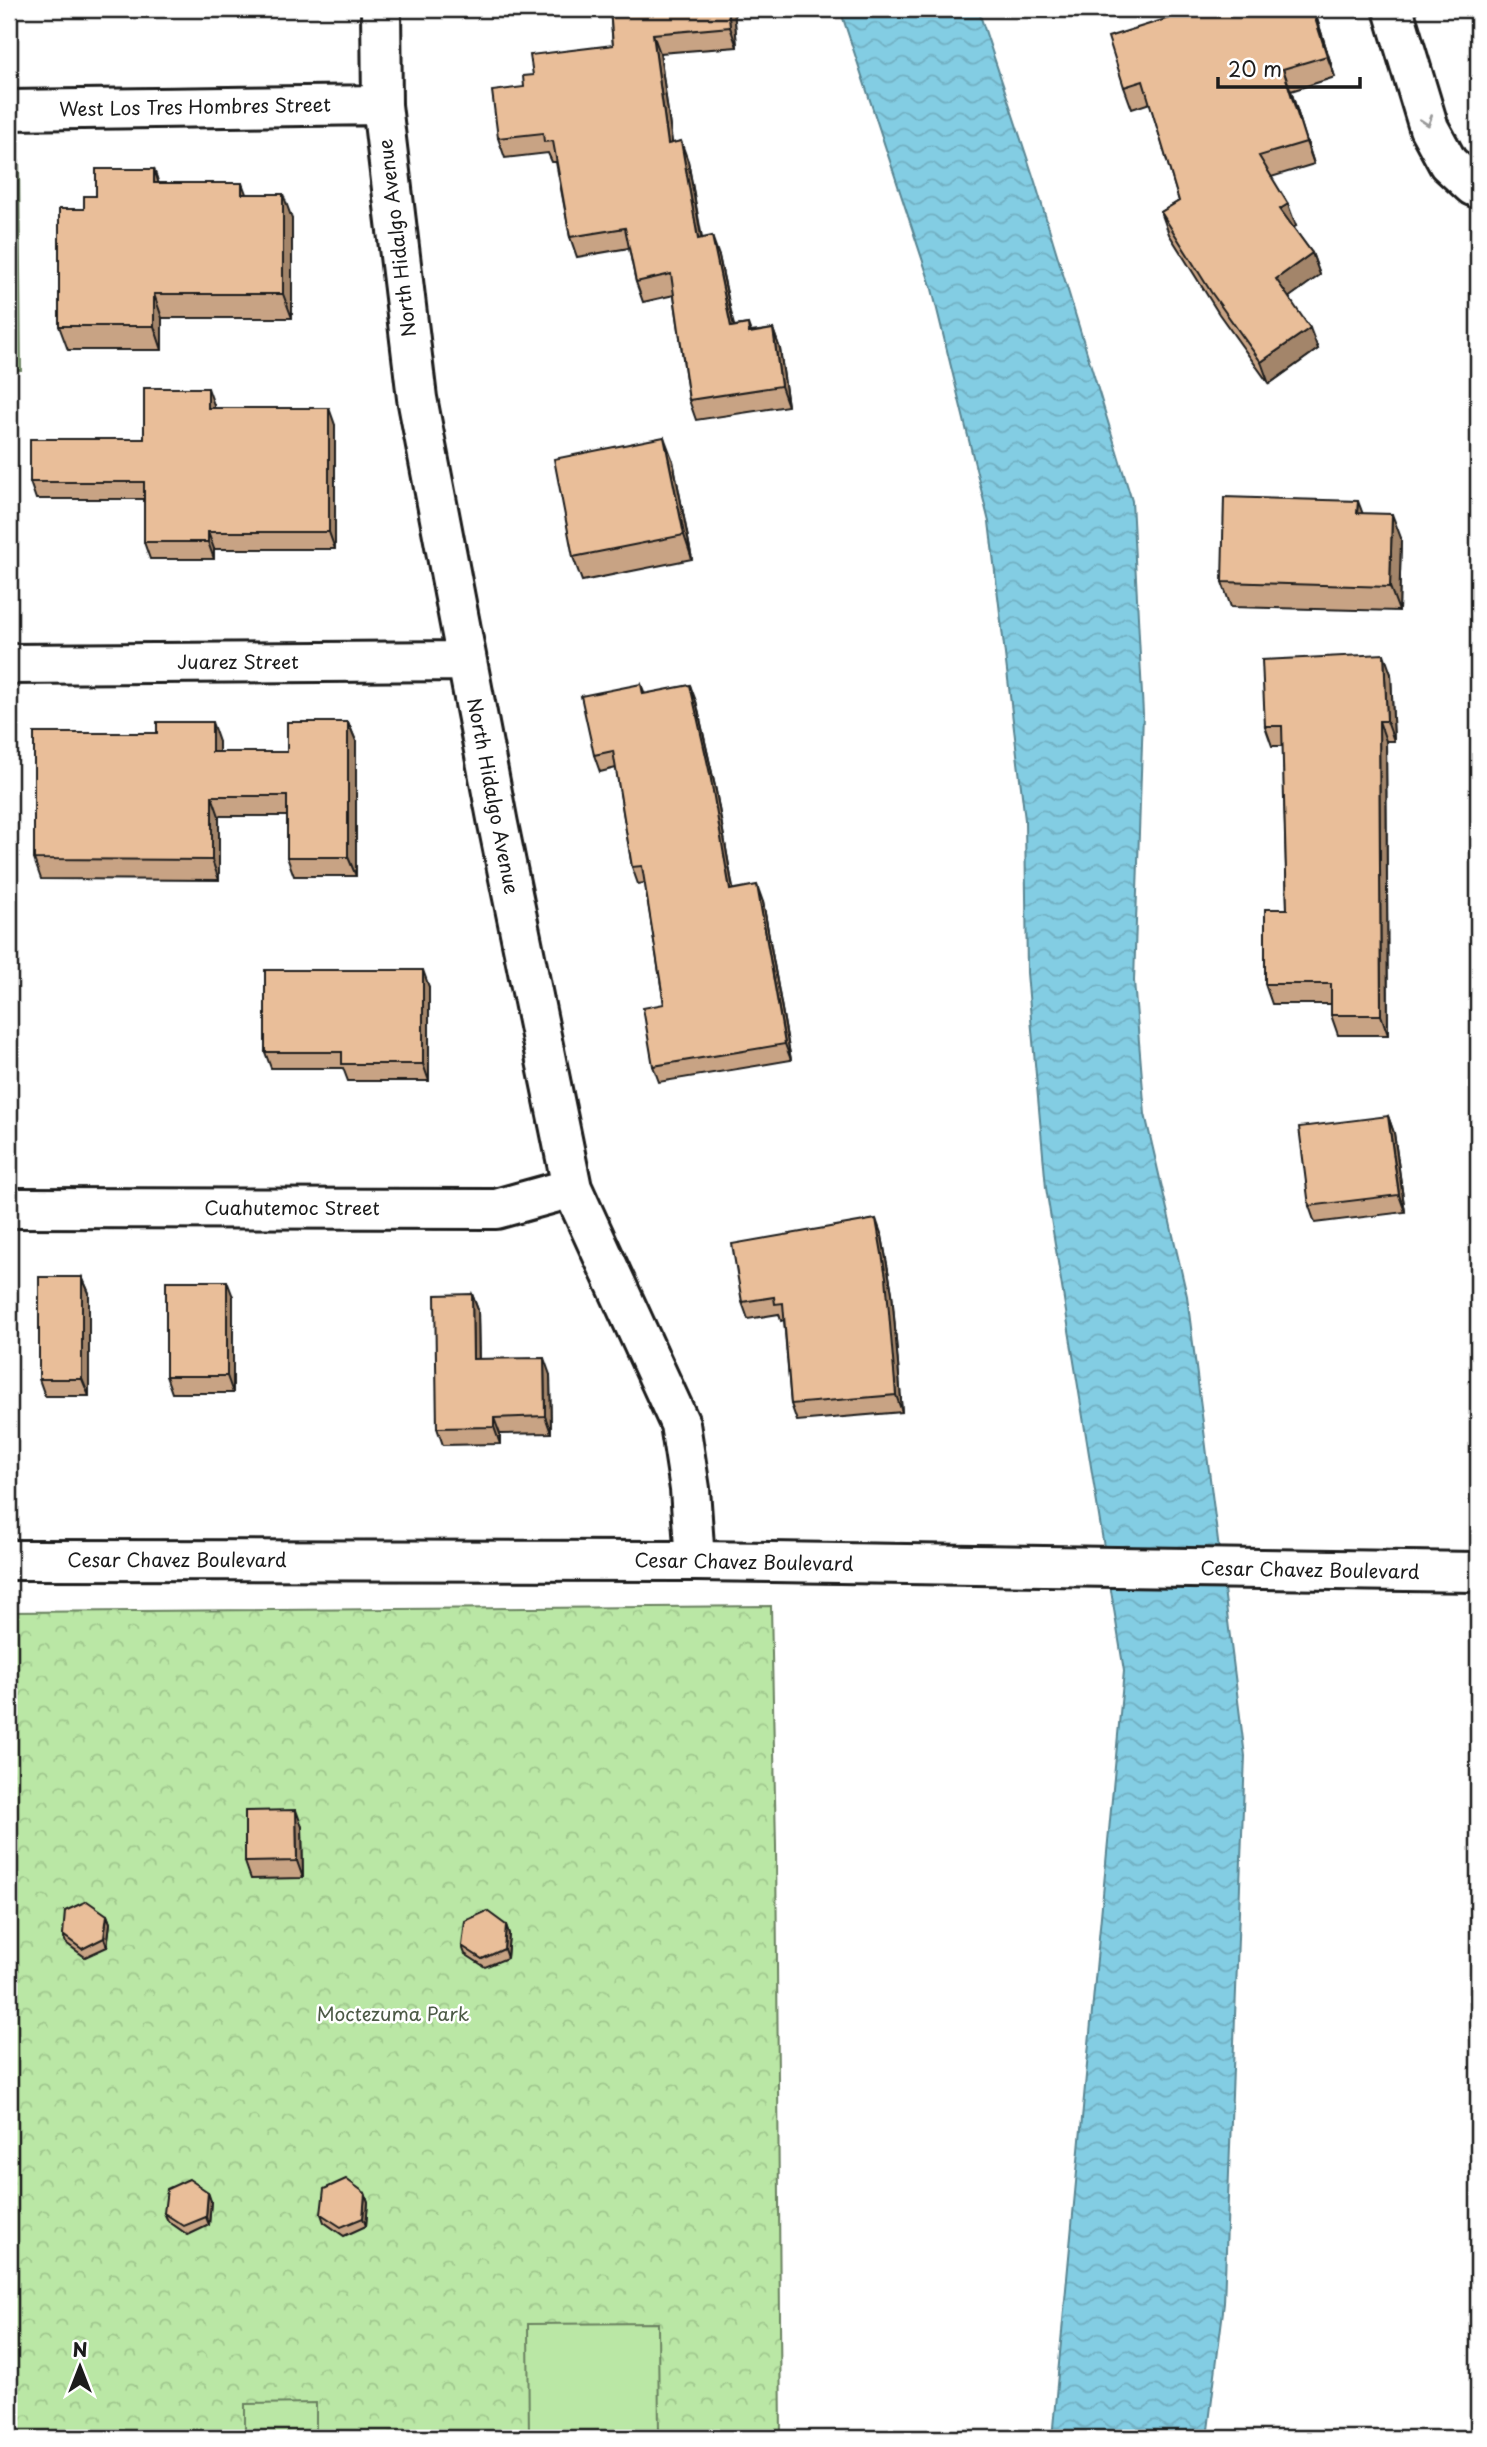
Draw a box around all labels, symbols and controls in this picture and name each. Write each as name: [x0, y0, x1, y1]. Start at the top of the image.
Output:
scale bar: [1218, 46, 1359, 90]
text: 20 m: [1228, 52, 1282, 84]
street label: West Los Tres Hombres Street: [59, 90, 331, 122]
one-way arrow: [1419, 114, 1433, 126]
street label: North Hidalgo Avenue: [370, 137, 422, 339]
street label: Juarez Street: [177, 647, 299, 675]
street label: North Hidalgo Avenue: [461, 695, 527, 896]
street label: Cuahutemoc Street: [204, 1193, 380, 1221]
street label: Cesar Chavez Boulevard: [67, 1545, 287, 1573]
street label: Cesar Chavez Boulevard: [634, 1545, 854, 1577]
street label: Cesar Chavez Boulevard: [1200, 1553, 1420, 1585]
park label: Moctezuma Park: [317, 1999, 470, 2027]
north arrow: [46, 2332, 116, 2402]
text: N: [72, 2335, 88, 2363]

